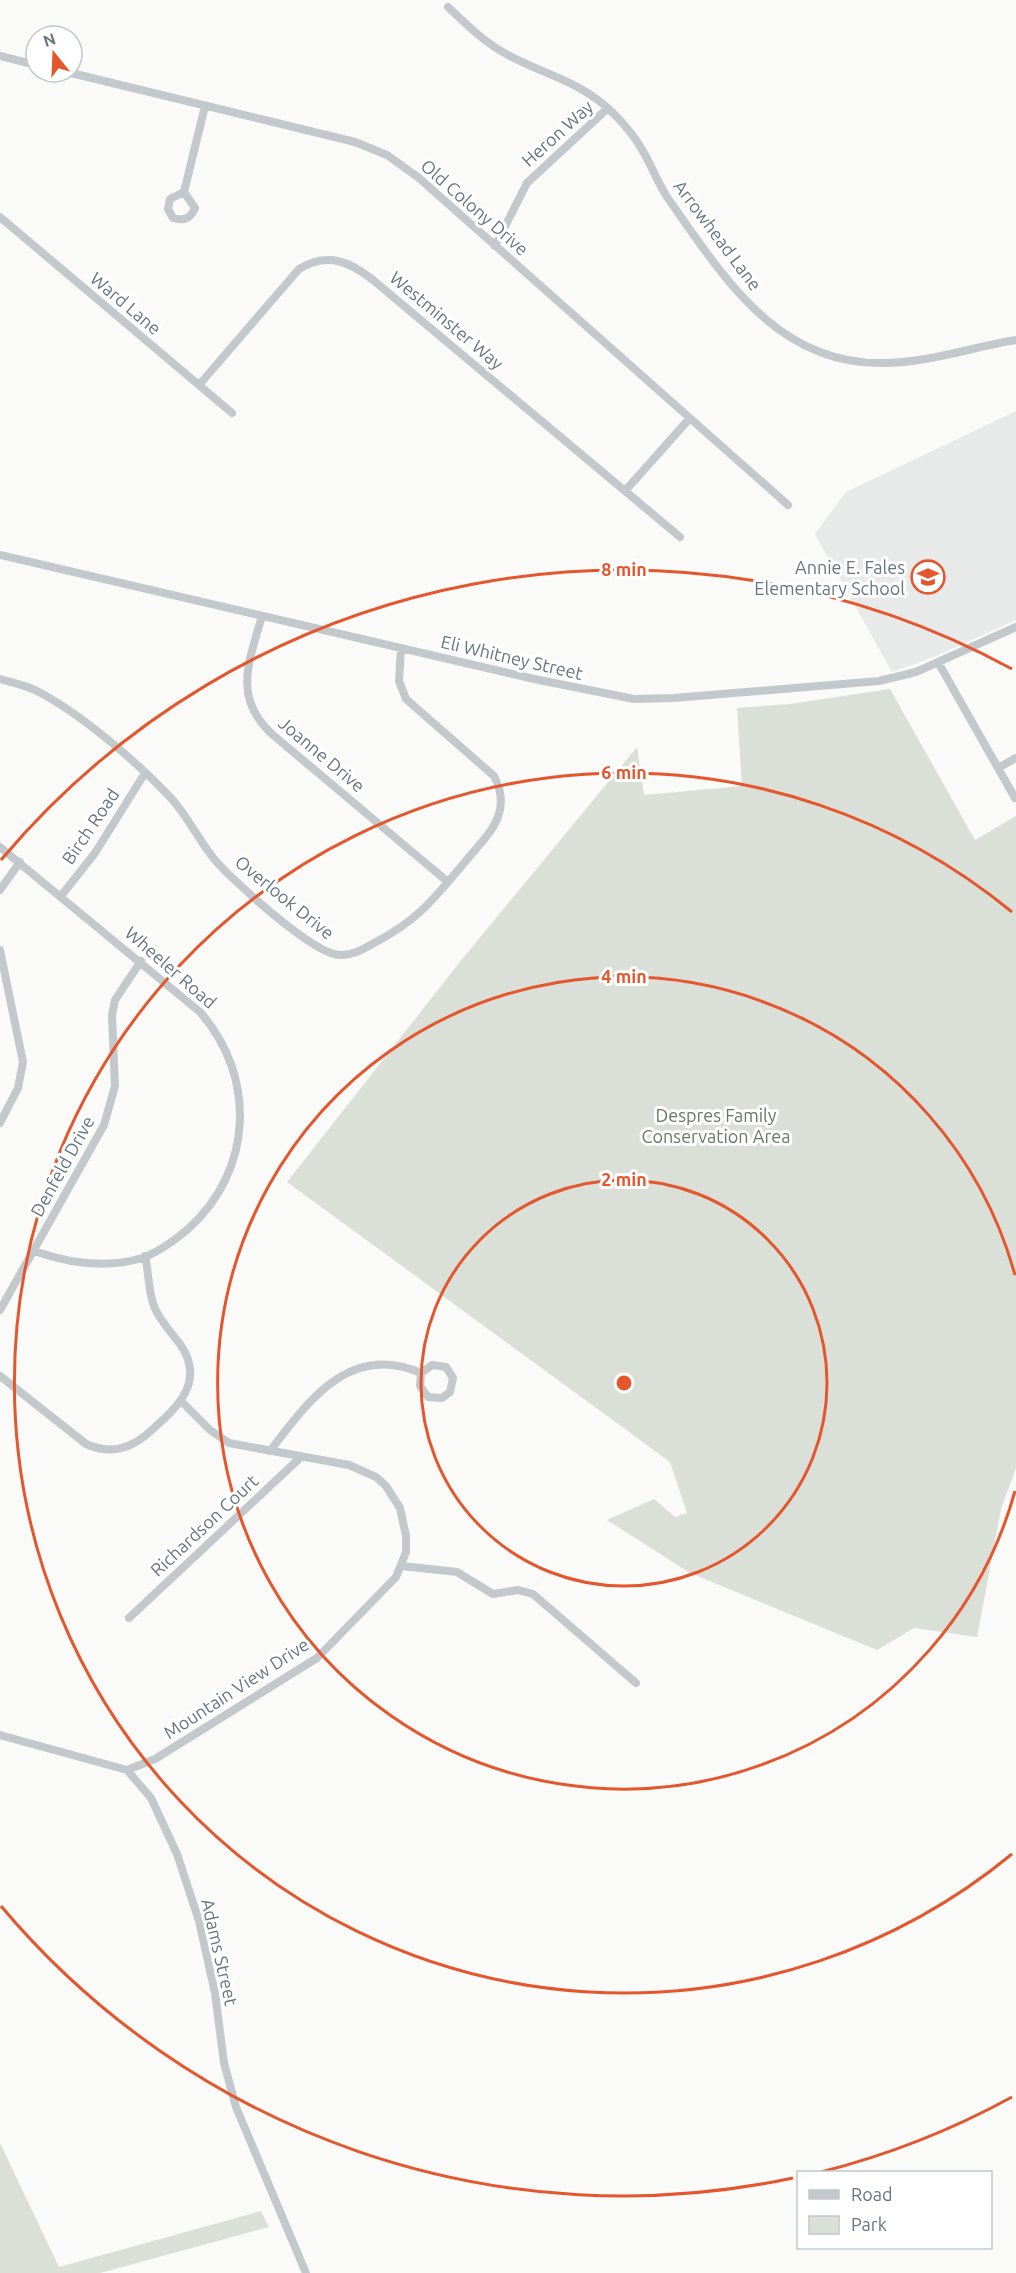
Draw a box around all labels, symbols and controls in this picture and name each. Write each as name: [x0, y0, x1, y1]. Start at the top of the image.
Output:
north arrow: [24, 24, 84, 84]
text: N: [41, 29, 58, 50]
street label: Heron Way: [517, 96, 597, 170]
street label: Old Colony Drive: [417, 155, 533, 259]
street label: Arrowhead Lane: [670, 176, 766, 294]
street label: Westminster Way: [386, 267, 508, 373]
street label: Ward Lane: [87, 268, 165, 338]
place label: Annie E. Fales Elementary School: [754, 557, 905, 598]
text: 8 min: [601, 559, 647, 579]
school or university icon: Annie E. Fales Elementary School: [910, 559, 946, 595]
street label: Eli Whitney Street: [439, 631, 585, 683]
street label: Joanne Drive: [275, 712, 369, 796]
text: 6 min: [601, 762, 647, 782]
street label: Birch Road: [57, 784, 123, 868]
street label: Overlook Drive: [232, 851, 338, 943]
street label: Wheeler Road: [121, 922, 221, 1012]
text: 4 min: [601, 966, 647, 986]
park label: Despres Family Conservation Area: [642, 1105, 790, 1146]
street label: Denfeld Drive: [26, 1112, 98, 1220]
text: 2 min: [601, 1169, 647, 1189]
centre of rings: [614, 1373, 634, 1393]
street label: Richardson Court: [146, 1470, 262, 1580]
street label: Mountain View Drive: [160, 1634, 312, 1742]
street label: Adams Street: [198, 1897, 242, 2007]
legend: [797, 2171, 992, 2249]
text: Road: [851, 2184, 893, 2204]
text: Park: [851, 2214, 887, 2234]

